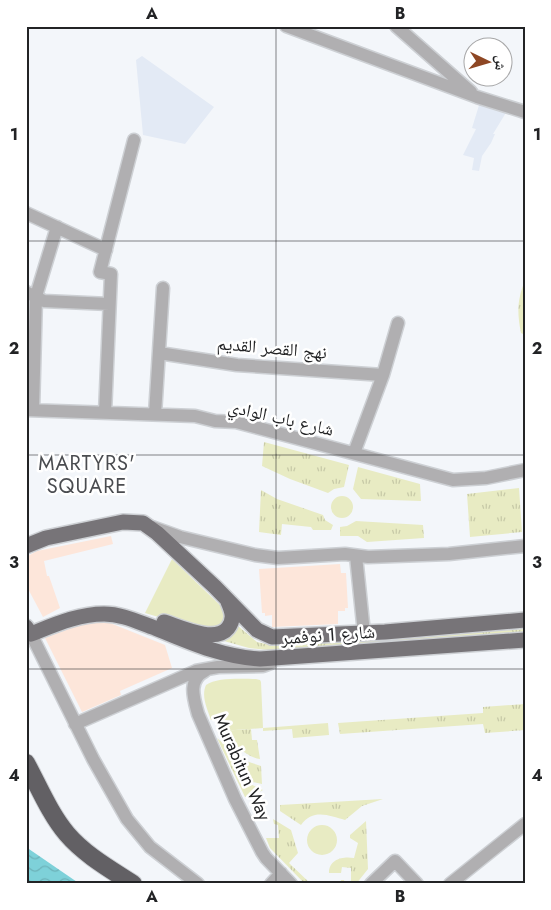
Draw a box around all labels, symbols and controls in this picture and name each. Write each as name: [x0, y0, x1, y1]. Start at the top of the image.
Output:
text: A: [145, 2, 158, 25]
text: B: [395, 2, 405, 25]
north arrow: [464, 38, 514, 88]
text: ش: [490, 55, 512, 72]
text: 1: [10, 123, 18, 146]
text: 1: [533, 123, 541, 146]
street label: نهج القصر القديم: [216, 330, 328, 366]
text: 2: [9, 337, 19, 360]
text: 2: [532, 337, 542, 360]
street label: شارع باب الوادي: [225, 393, 336, 444]
district label: MARTYRS' SQUARE: [38, 449, 136, 501]
text: 3: [9, 551, 19, 574]
text: 3: [532, 551, 542, 574]
street label: شارع 1 نوفمبر: [279, 619, 376, 651]
street label: Murabitun Way: [207, 709, 277, 825]
text: 4: [8, 764, 20, 787]
text: 4: [531, 764, 543, 787]
text: A: [145, 885, 158, 908]
text: B: [395, 885, 405, 908]

